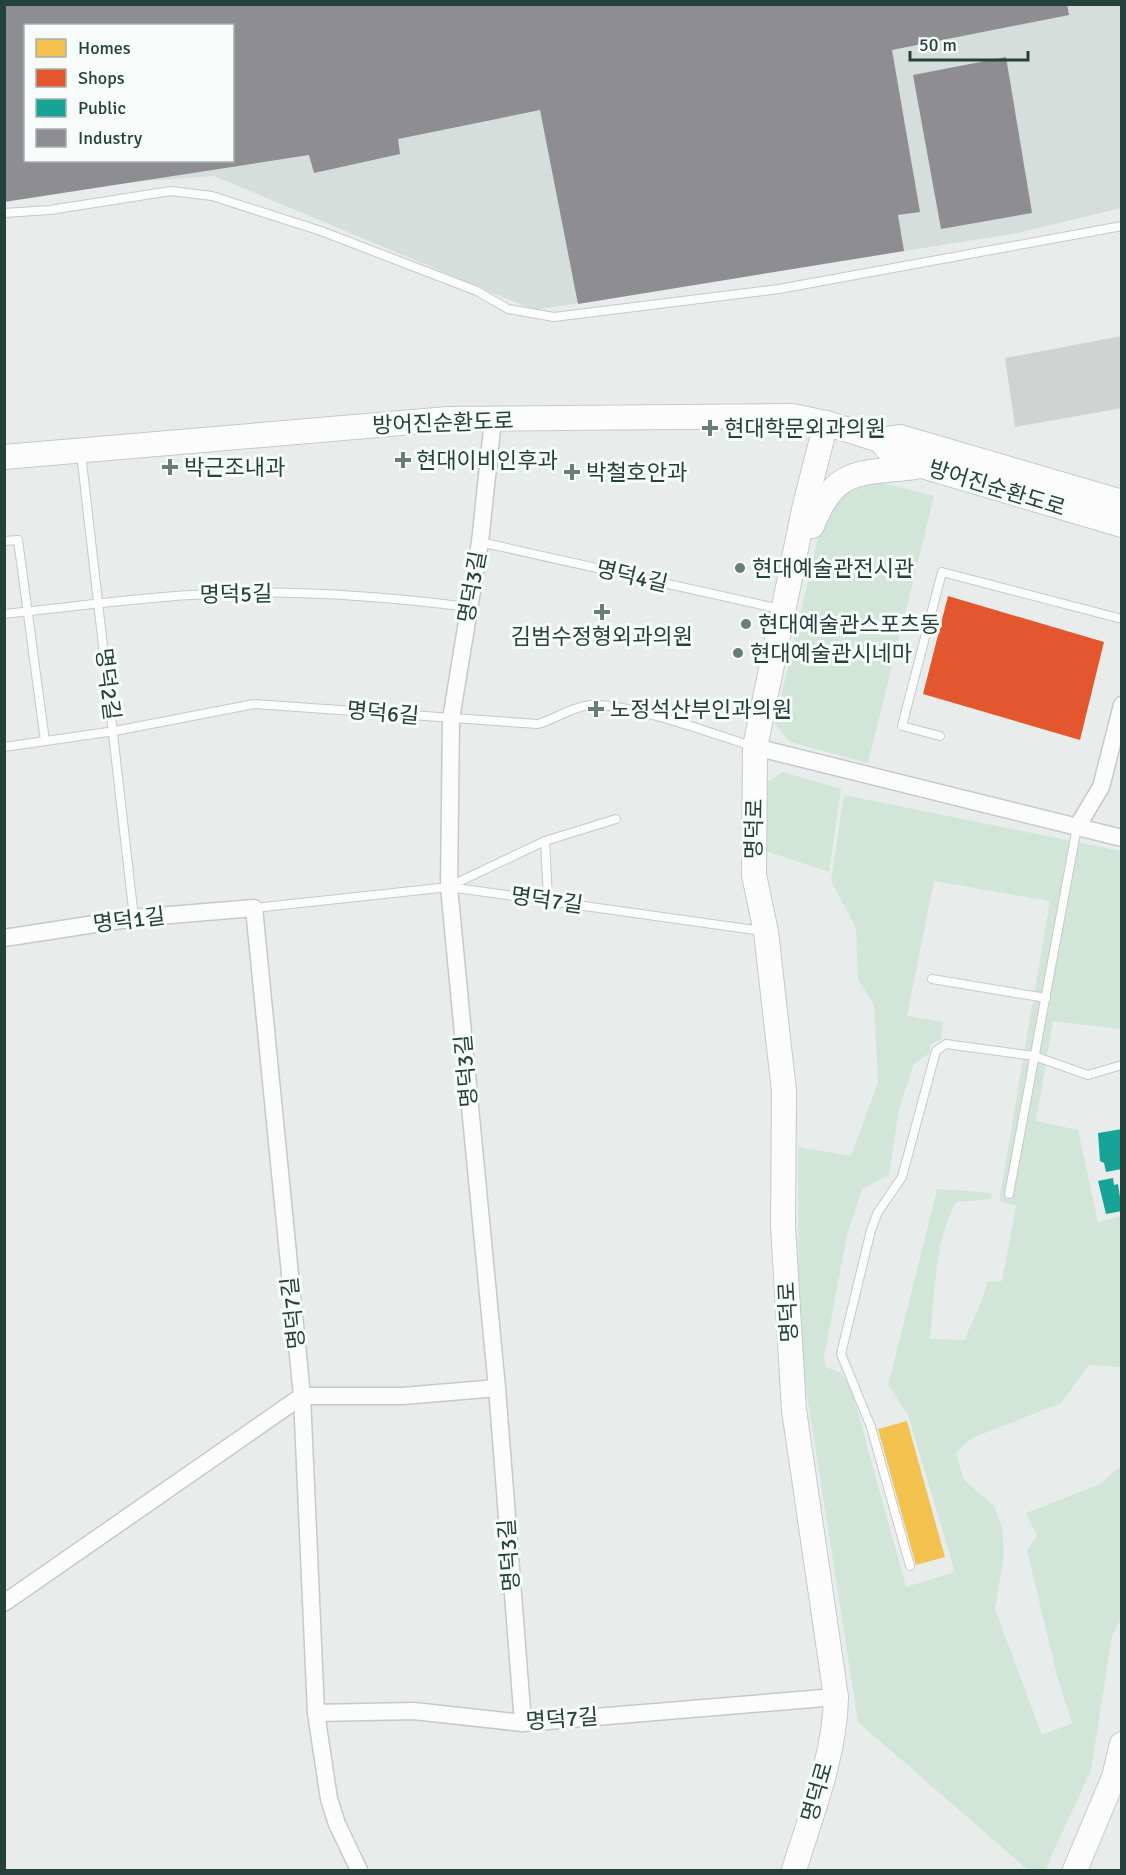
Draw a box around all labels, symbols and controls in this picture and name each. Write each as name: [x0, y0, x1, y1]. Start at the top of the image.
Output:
legend: [24, 24, 234, 162]
scale bar: [910, 24, 1028, 62]
text: 50 m: [919, 34, 957, 56]
text: Homes: [78, 37, 131, 59]
text: Shops: [78, 67, 125, 89]
text: Public: [78, 97, 126, 119]
text: Industry: [78, 127, 143, 149]
street label: 방어진순환도로: [372, 407, 514, 439]
place label: 현대학문외과의원: [724, 415, 886, 442]
marker: 현대학문외과의원: [701, 419, 719, 437]
place label: 현대이비인후과: [416, 447, 558, 474]
marker: 현대이비인후과: [394, 451, 412, 469]
place label: 박근조내과: [184, 454, 285, 481]
street label: 방어진순환도로: [925, 454, 1069, 522]
marker: 박근조내과: [161, 458, 179, 476]
place label: 박철호안과: [586, 459, 687, 486]
marker: 박철호안과: [563, 463, 581, 481]
street label: 명덕3길: [452, 549, 492, 625]
street label: 명덕4길: [594, 555, 670, 597]
place label: 현대예술관전시관: [752, 555, 914, 582]
marker: 현대예술관전시관: [733, 561, 747, 575]
street label: 명덕5길: [199, 580, 273, 608]
marker: 김범수정형외과의원: [593, 603, 611, 621]
place label: 현대예술관스포츠동: [758, 611, 940, 638]
marker: 현대예술관스포츠동: [739, 617, 753, 631]
place label: 김범수정형외과의원: [511, 623, 693, 650]
place label: 현대예술관시네마: [750, 640, 912, 667]
street label: 명덕2길: [90, 646, 126, 722]
marker: 현대예술관시네마: [731, 646, 745, 660]
street label: 명덕6길: [346, 696, 420, 730]
place label: 노정석산부인과의원: [610, 696, 792, 723]
marker: 노정석산부인과의원: [587, 700, 605, 718]
street label: 명덕로: [740, 798, 768, 860]
street label: 명덕7길: [509, 882, 585, 918]
street label: 명덕1길: [91, 902, 167, 938]
street label: 명덕3길: [449, 1034, 483, 1108]
street label: 명덕7길: [276, 1275, 310, 1351]
street label: 명덕로: [773, 1281, 803, 1343]
street label: 명덕3길: [493, 1518, 525, 1592]
street label: 명덕7길: [525, 1703, 599, 1735]
street label: 명덕로: [796, 1759, 838, 1825]

